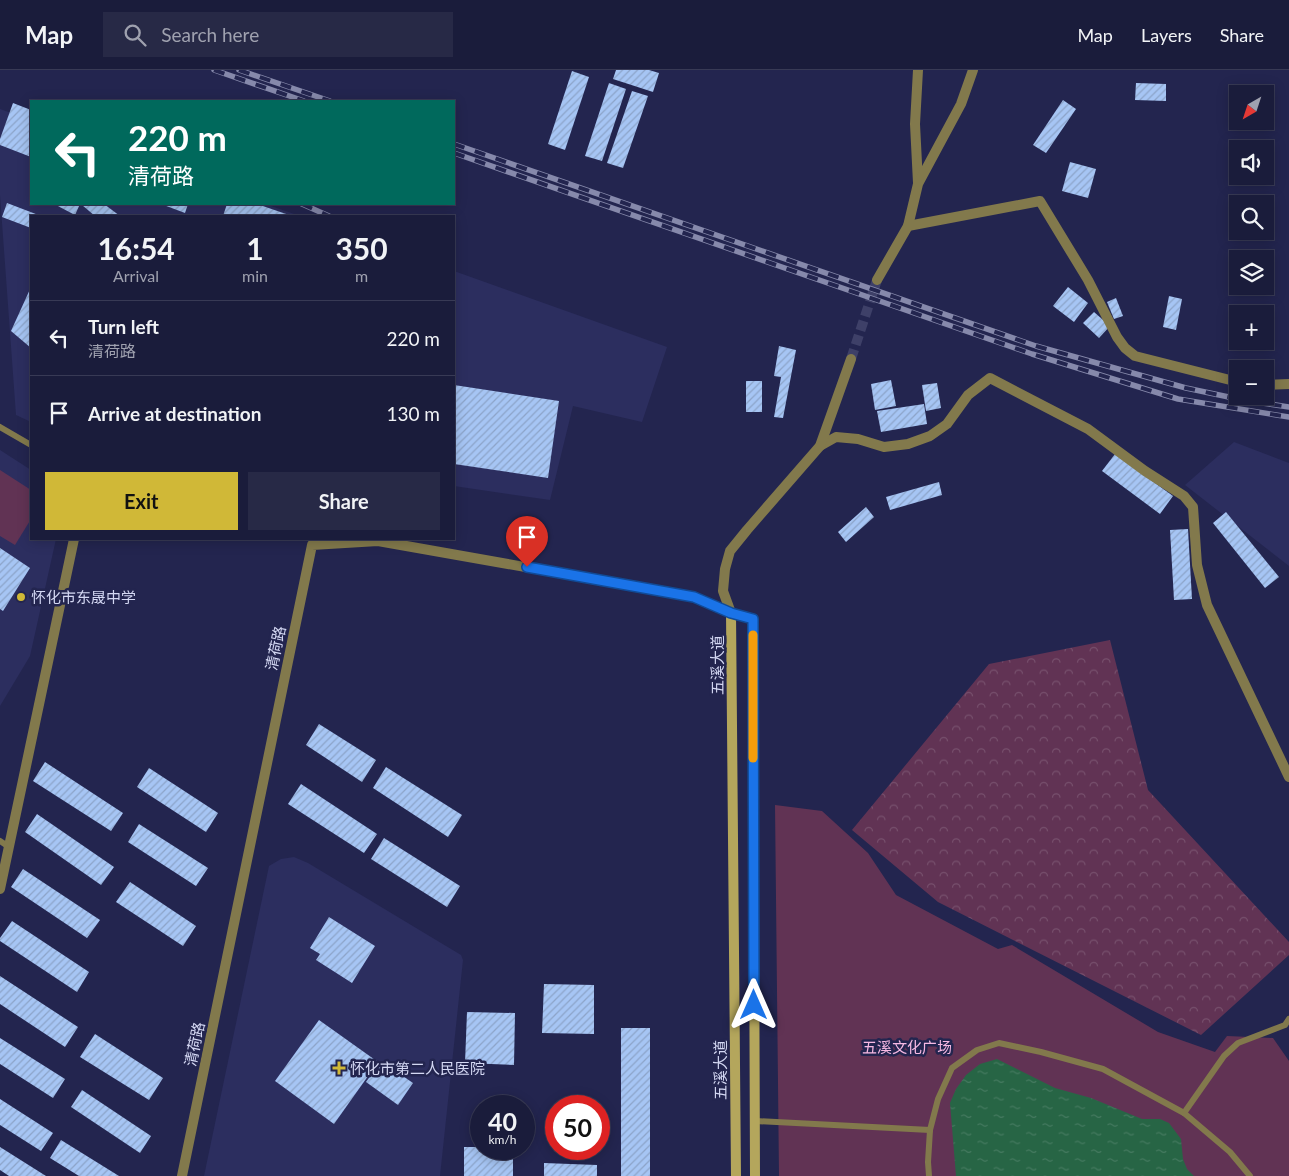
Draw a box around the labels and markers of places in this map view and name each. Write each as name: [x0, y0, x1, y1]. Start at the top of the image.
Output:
pin: [506, 516, 548, 567]
place label: 怀化市东晟中学: [31, 588, 136, 606]
marker: 怀化市东晟中学: [15, 591, 27, 603]
place label: 怀化市第二人民医院: [350, 1059, 485, 1077]
marker: 怀化市第二人民医院: [332, 1061, 346, 1075]

